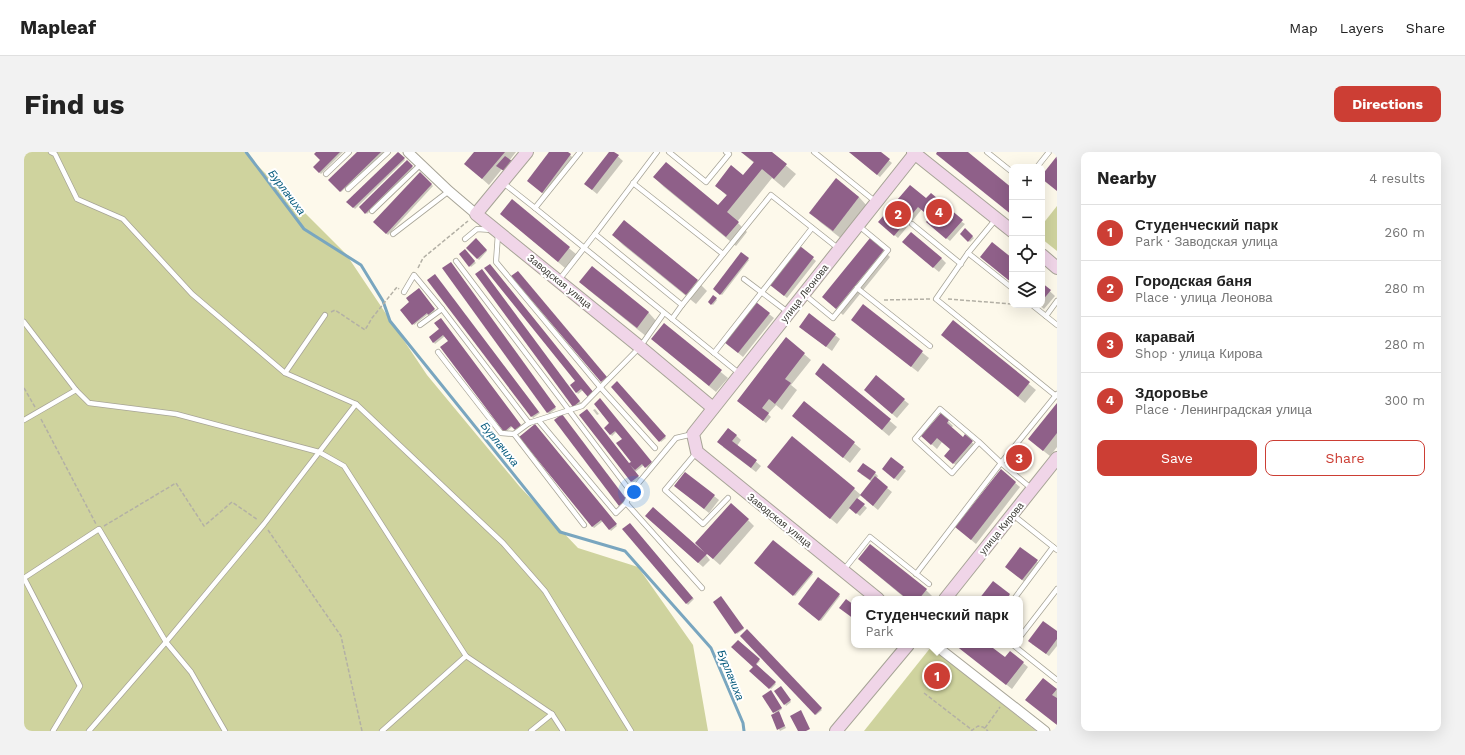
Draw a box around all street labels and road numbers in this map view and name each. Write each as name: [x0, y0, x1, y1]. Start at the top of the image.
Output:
street label: Заводская улица: [525, 252, 594, 311]
street label: улица Леонова: [778, 262, 831, 324]
street label: Заводская улица: [745, 491, 814, 550]
street label: улица Кирова: [977, 500, 1026, 557]

